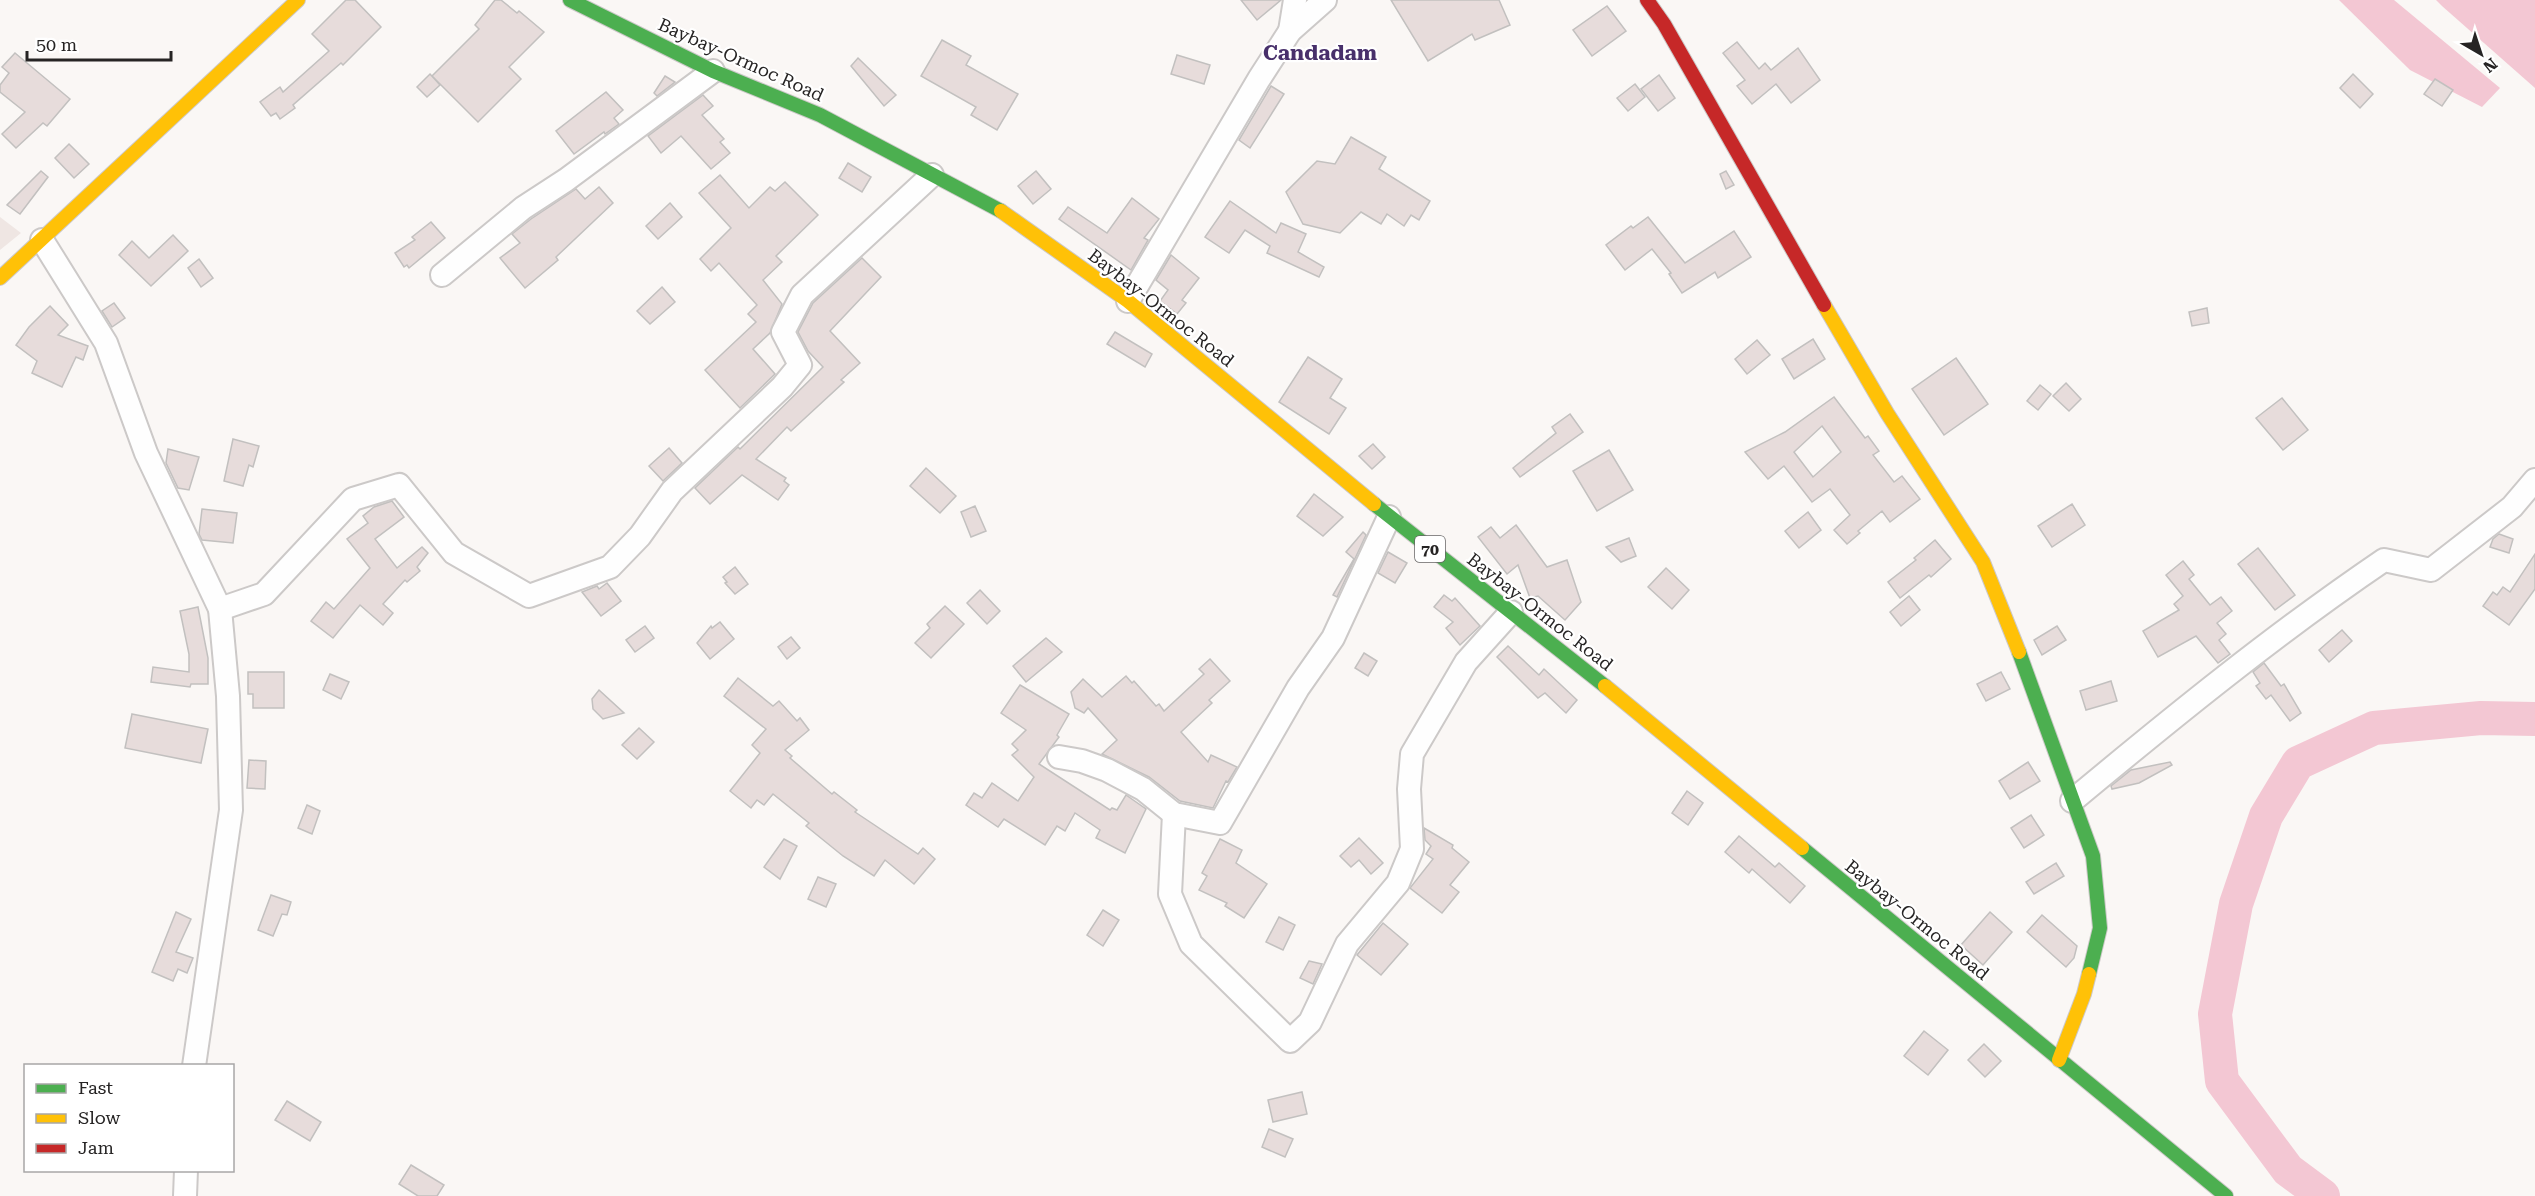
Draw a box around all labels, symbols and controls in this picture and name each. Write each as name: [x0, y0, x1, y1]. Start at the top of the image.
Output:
street label: Baybay-Ormoc Road: [655, 14, 828, 106]
scale bar: [27, 24, 171, 62]
north arrow: [2451, 24, 2511, 84]
text: 50 m: [36, 34, 77, 55]
district label: Candadam: [1263, 41, 1377, 65]
text: N: [2479, 54, 2501, 77]
street label: Baybay-Ormoc Road: [1084, 244, 1239, 371]
road number: 70: [1415, 536, 1445, 562]
street label: Baybay-Ormoc Road: [1463, 548, 1618, 675]
street label: Baybay-Ormoc Road: [1841, 855, 1994, 984]
legend: [24, 1064, 234, 1172]
text: Fast: [78, 1077, 113, 1098]
text: Slow: [78, 1107, 120, 1128]
text: Jam: [78, 1137, 114, 1158]

